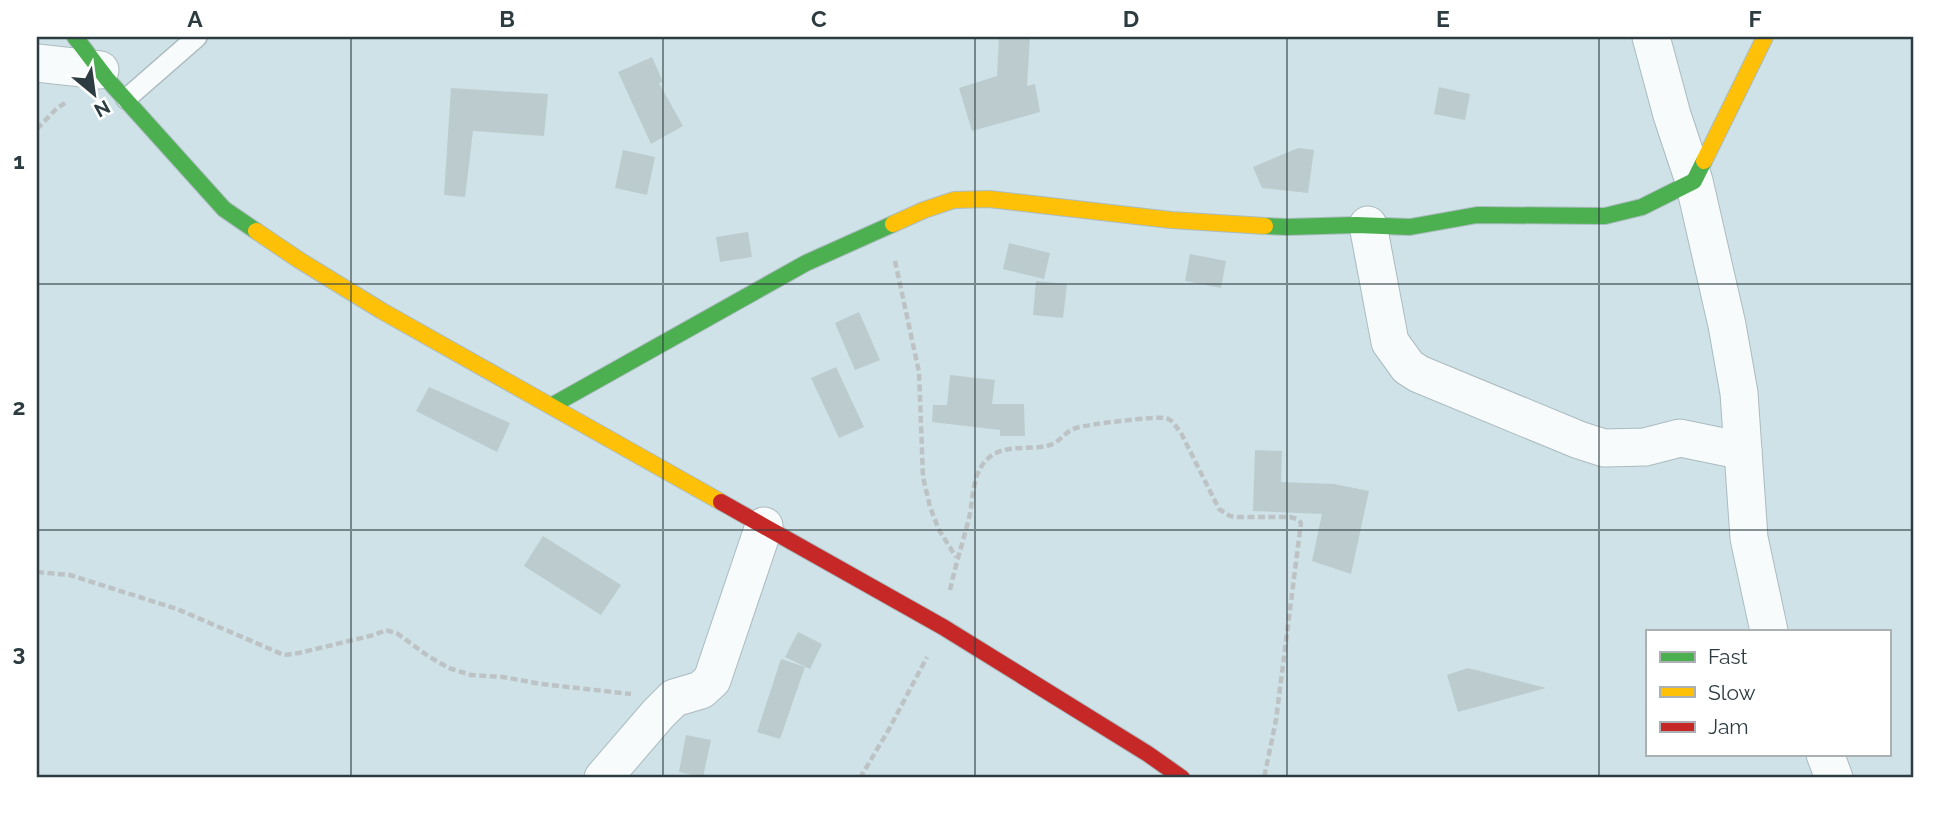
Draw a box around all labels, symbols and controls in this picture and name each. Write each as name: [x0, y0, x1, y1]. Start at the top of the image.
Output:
text: A: [187, 5, 203, 32]
text: B: [499, 5, 515, 32]
text: C: [811, 5, 827, 32]
text: D: [1123, 5, 1139, 32]
text: E: [1436, 5, 1450, 32]
text: F: [1748, 5, 1762, 32]
north arrow: [60, 60, 130, 130]
text: N: [91, 96, 114, 122]
text: 1: [13, 147, 25, 174]
text: 2: [13, 393, 25, 420]
legend: [1646, 630, 1890, 756]
text: 3: [13, 639, 25, 666]
text: Fast: [1708, 644, 1748, 669]
text: Slow: [1708, 680, 1756, 705]
text: Jam: [1708, 714, 1749, 739]

